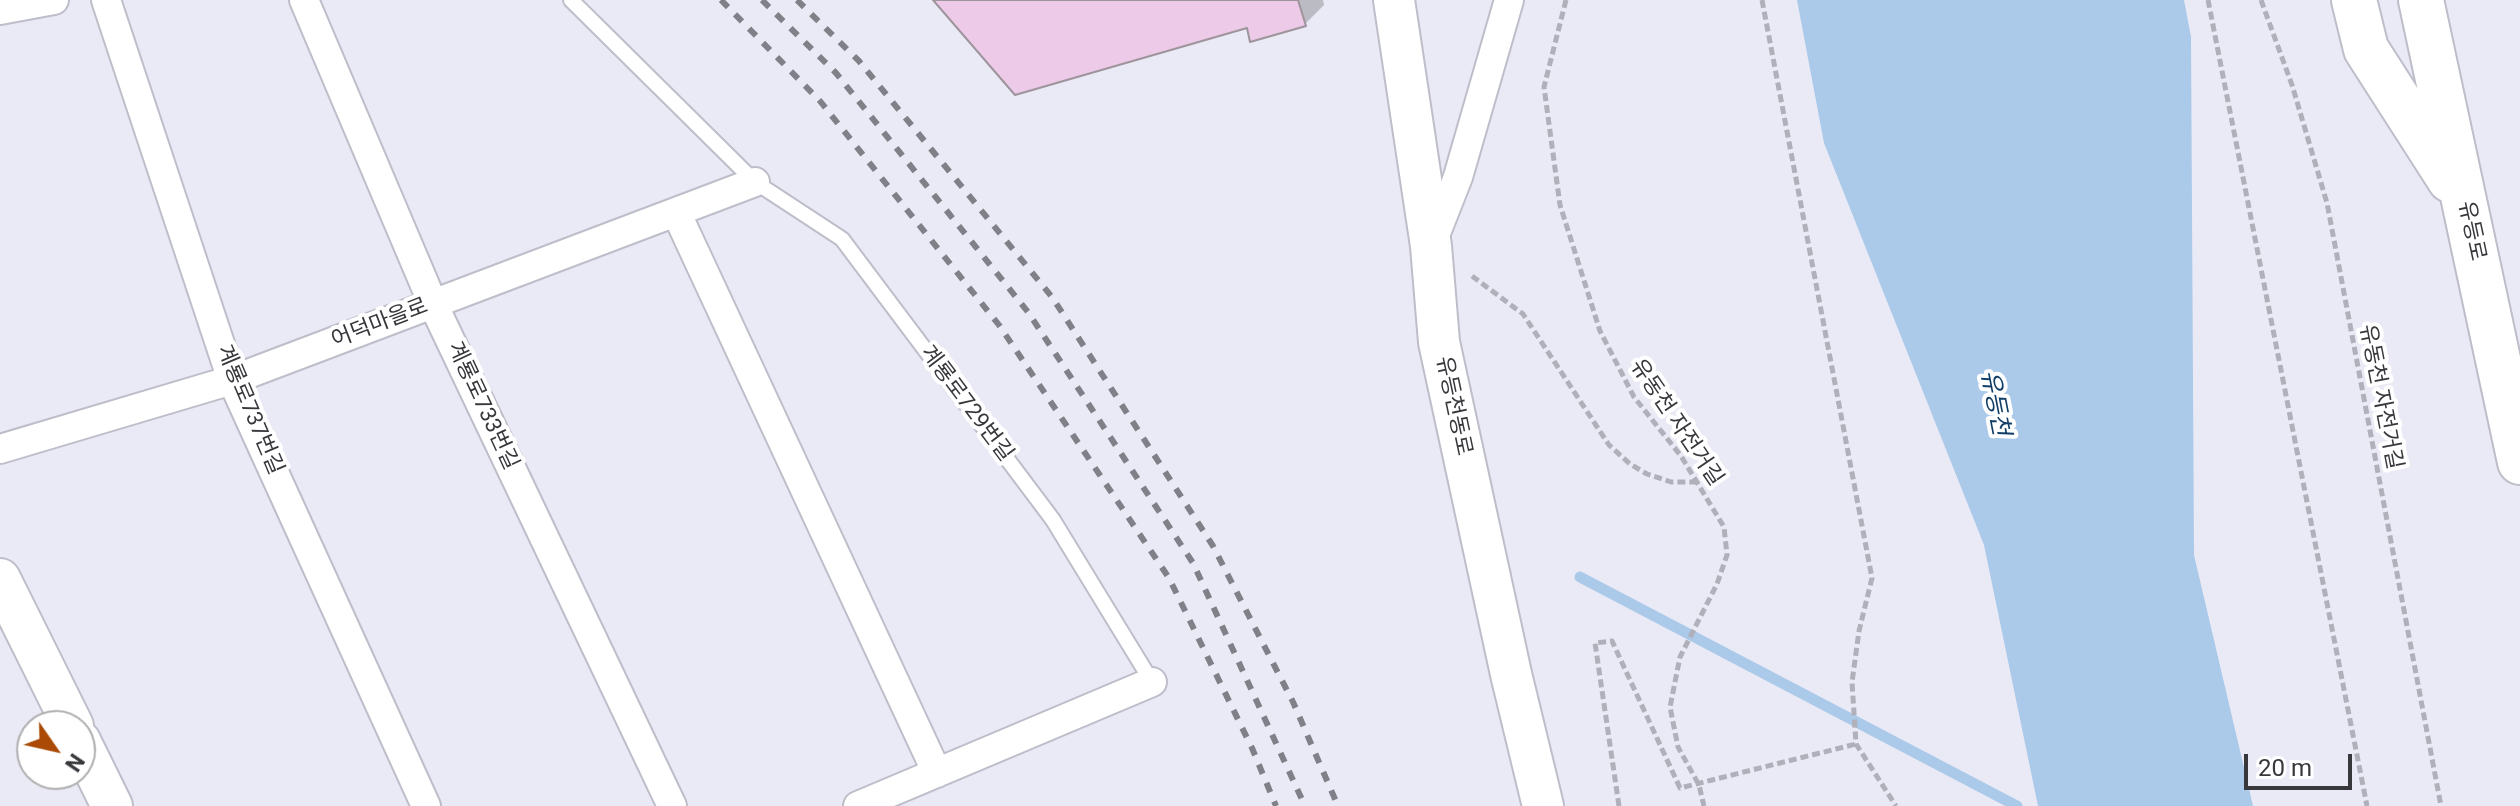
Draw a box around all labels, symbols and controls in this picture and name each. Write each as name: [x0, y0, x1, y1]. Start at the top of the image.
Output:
street label: 유등로: [2452, 199, 2490, 263]
street label: 어덕마을로: [328, 294, 432, 354]
street label: 유동천 자전거길: [2353, 322, 2407, 472]
street label: 계룡로733번길: [441, 338, 523, 474]
street label: 계룡로737번길: [210, 341, 288, 479]
street label: 계룡로729번길: [914, 341, 1018, 467]
street label: 유등천동로: [1430, 354, 1476, 458]
street label: 유동천 자전거길: [1624, 355, 1728, 491]
water label: 유등천: [1974, 368, 2014, 438]
north arrow: [16, 710, 96, 790]
scale bar: [2248, 738, 2356, 788]
text: N: [60, 749, 89, 776]
text: 20 m: [2258, 754, 2312, 782]

